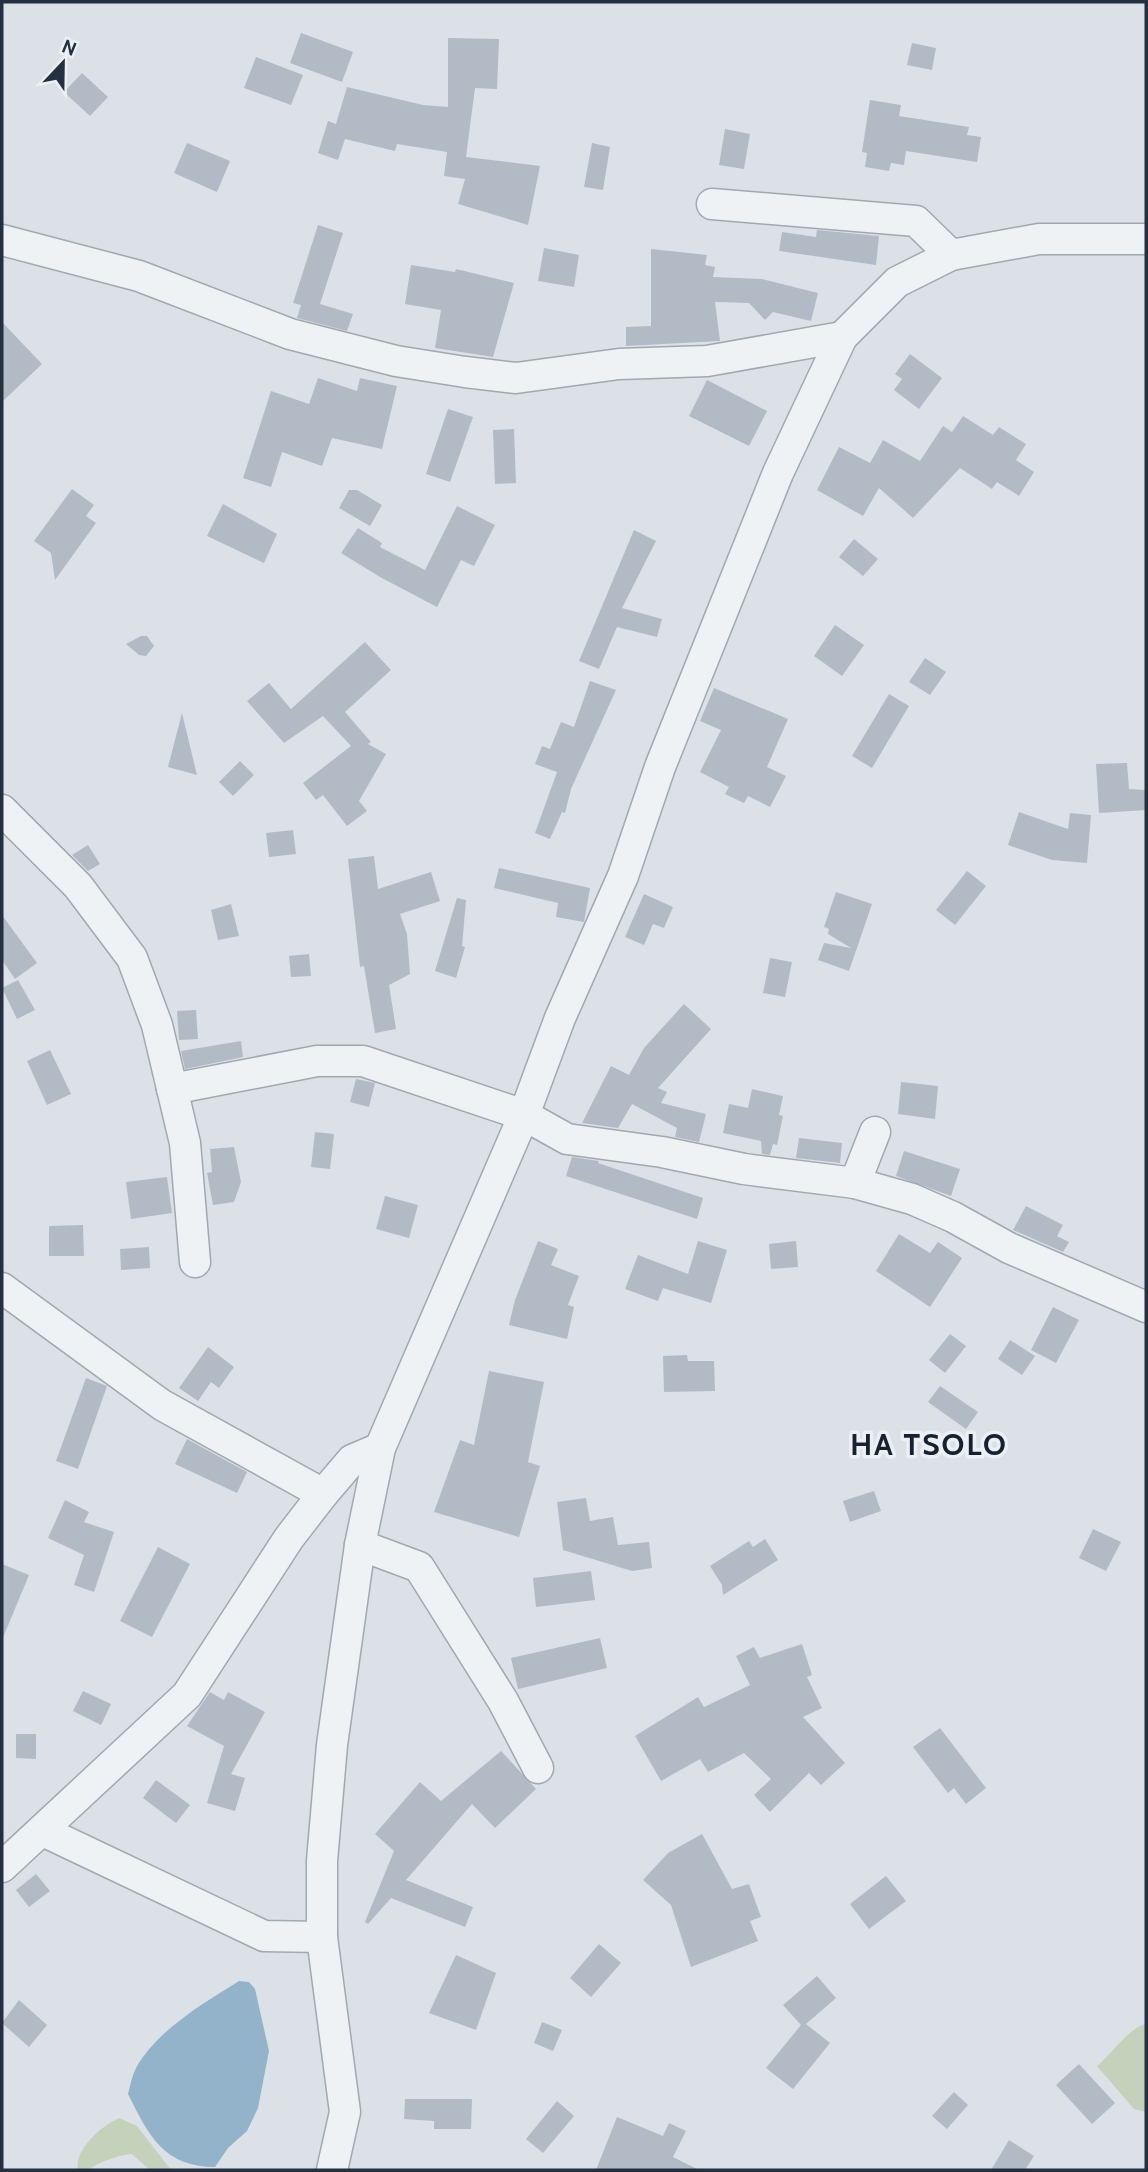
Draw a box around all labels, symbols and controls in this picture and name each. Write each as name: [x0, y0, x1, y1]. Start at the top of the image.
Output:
north arrow: [28, 28, 98, 98]
text: N: [59, 35, 80, 61]
district label: HA TSOLO: [850, 1426, 1008, 1463]

